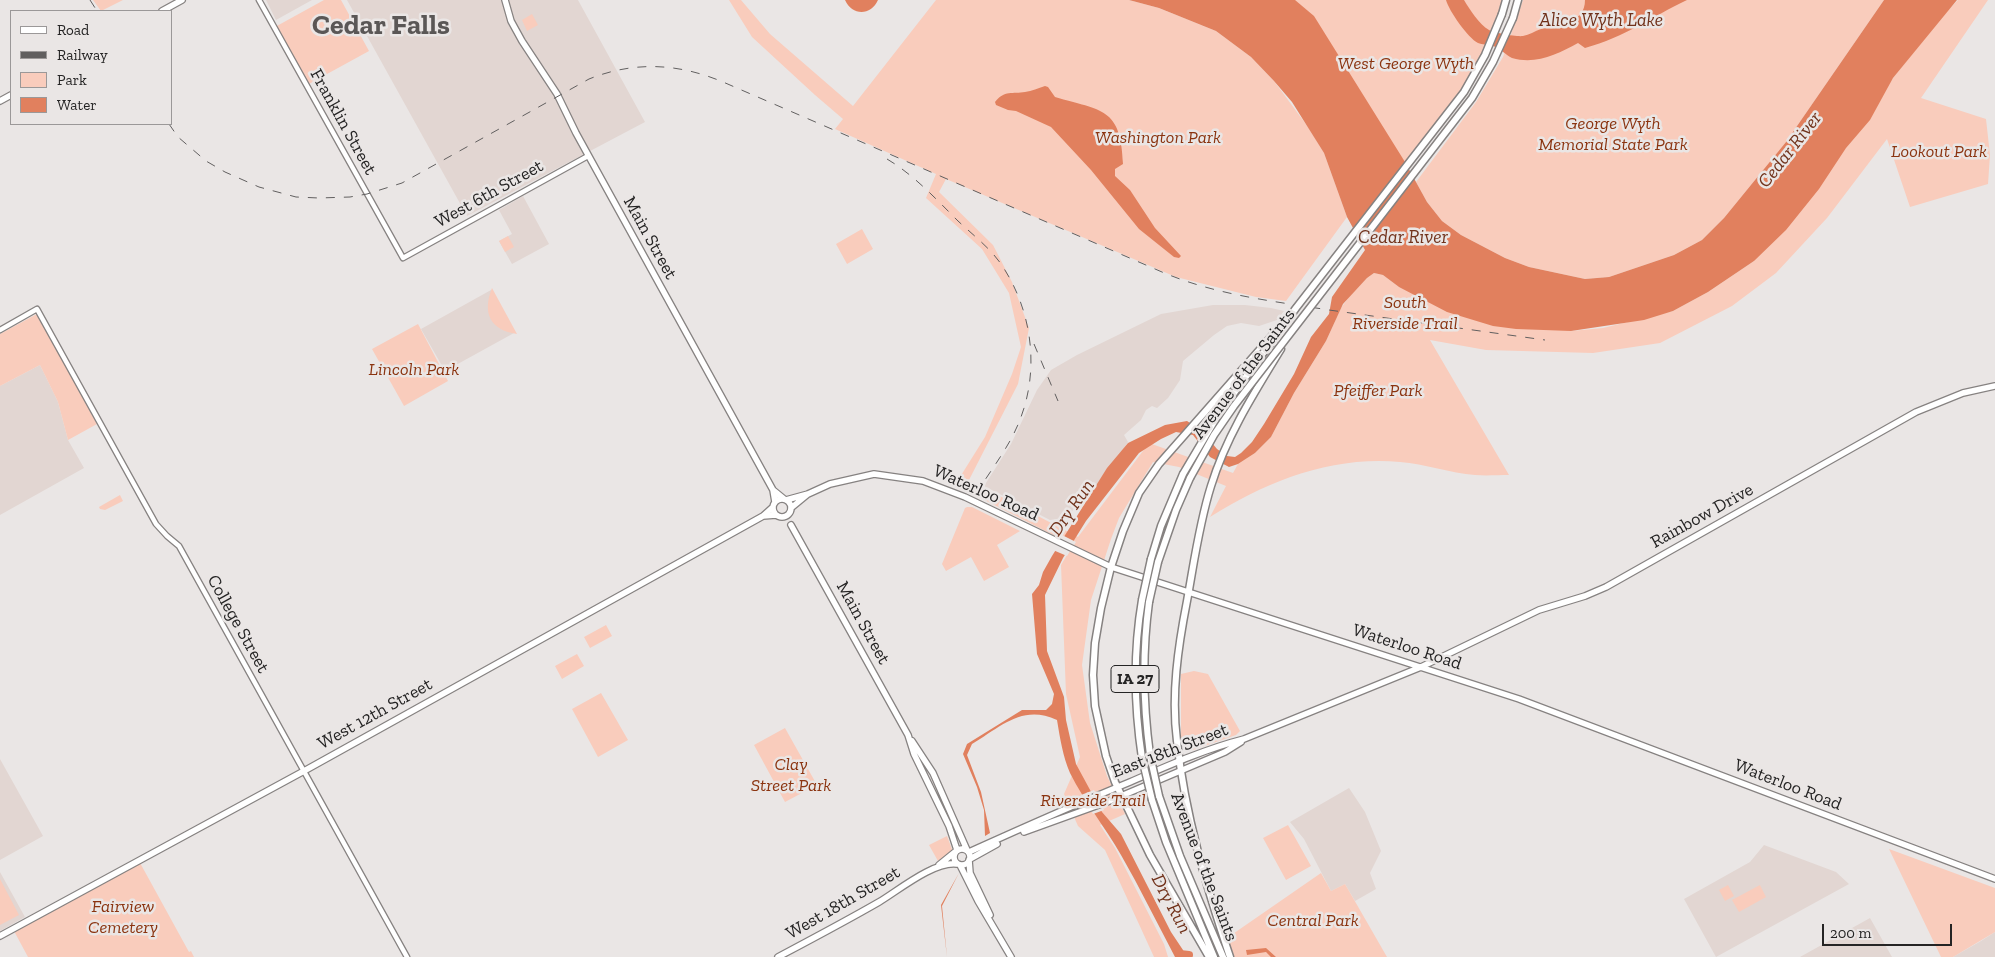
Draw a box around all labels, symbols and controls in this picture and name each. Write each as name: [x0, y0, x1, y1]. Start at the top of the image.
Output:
district label: Cedar Falls: [312, 9, 450, 43]
legend: [10, 10, 172, 125]
water label: Alice Wyth Lake: [1539, 10, 1663, 32]
text: Road: [57, 21, 89, 39]
text: Railway: [57, 46, 108, 64]
park label: West George Wyth: [1338, 53, 1474, 75]
street label: Franklin Street: [305, 65, 381, 179]
text: Park: [57, 71, 87, 89]
text: Water: [57, 96, 97, 114]
water label: Cedar River: [1753, 107, 1827, 193]
park label: George Wyth Memorial State Park: [1538, 113, 1688, 156]
park label: Washington Park: [1095, 127, 1221, 149]
park label: Lookout Park: [1891, 141, 1987, 163]
street label: West 6th Street: [431, 155, 547, 233]
street label: Main Street: [618, 193, 682, 283]
water label: Cedar River: [1358, 227, 1448, 249]
park label: South Riverside Trail: [1352, 292, 1458, 334]
street label: Avenue of the Saints: [1188, 305, 1300, 443]
park label: Lincoln Park: [369, 359, 459, 381]
park label: Pfeiffer Park: [1334, 380, 1422, 402]
street label: Waterloo Road: [930, 460, 1042, 526]
water label: Dry Run: [1044, 475, 1100, 541]
street label: Rainbow Drive: [1647, 479, 1757, 553]
street label: College Street: [202, 571, 274, 677]
street label: Main Street: [831, 578, 895, 668]
street label: Waterloo Road: [1350, 619, 1464, 675]
road number: IA 27: [1111, 666, 1159, 692]
street label: West 12th Street: [314, 674, 436, 754]
street label: East 18th Street: [1109, 719, 1231, 783]
park label: Clay Street Park: [751, 754, 831, 796]
street label: Waterloo Road: [1731, 755, 1845, 815]
park label: Riverside Trail: [1040, 790, 1146, 812]
street label: Avenue of the Saints: [1166, 790, 1242, 944]
street label: West 18th Street: [782, 862, 904, 944]
water label: Dry Run: [1146, 870, 1196, 938]
park label: Fairview Cemetery: [88, 896, 158, 939]
park label: Central Park: [1267, 910, 1359, 932]
scale bar: [1825, 914, 1955, 946]
text: 200 m: [1830, 924, 1871, 942]

